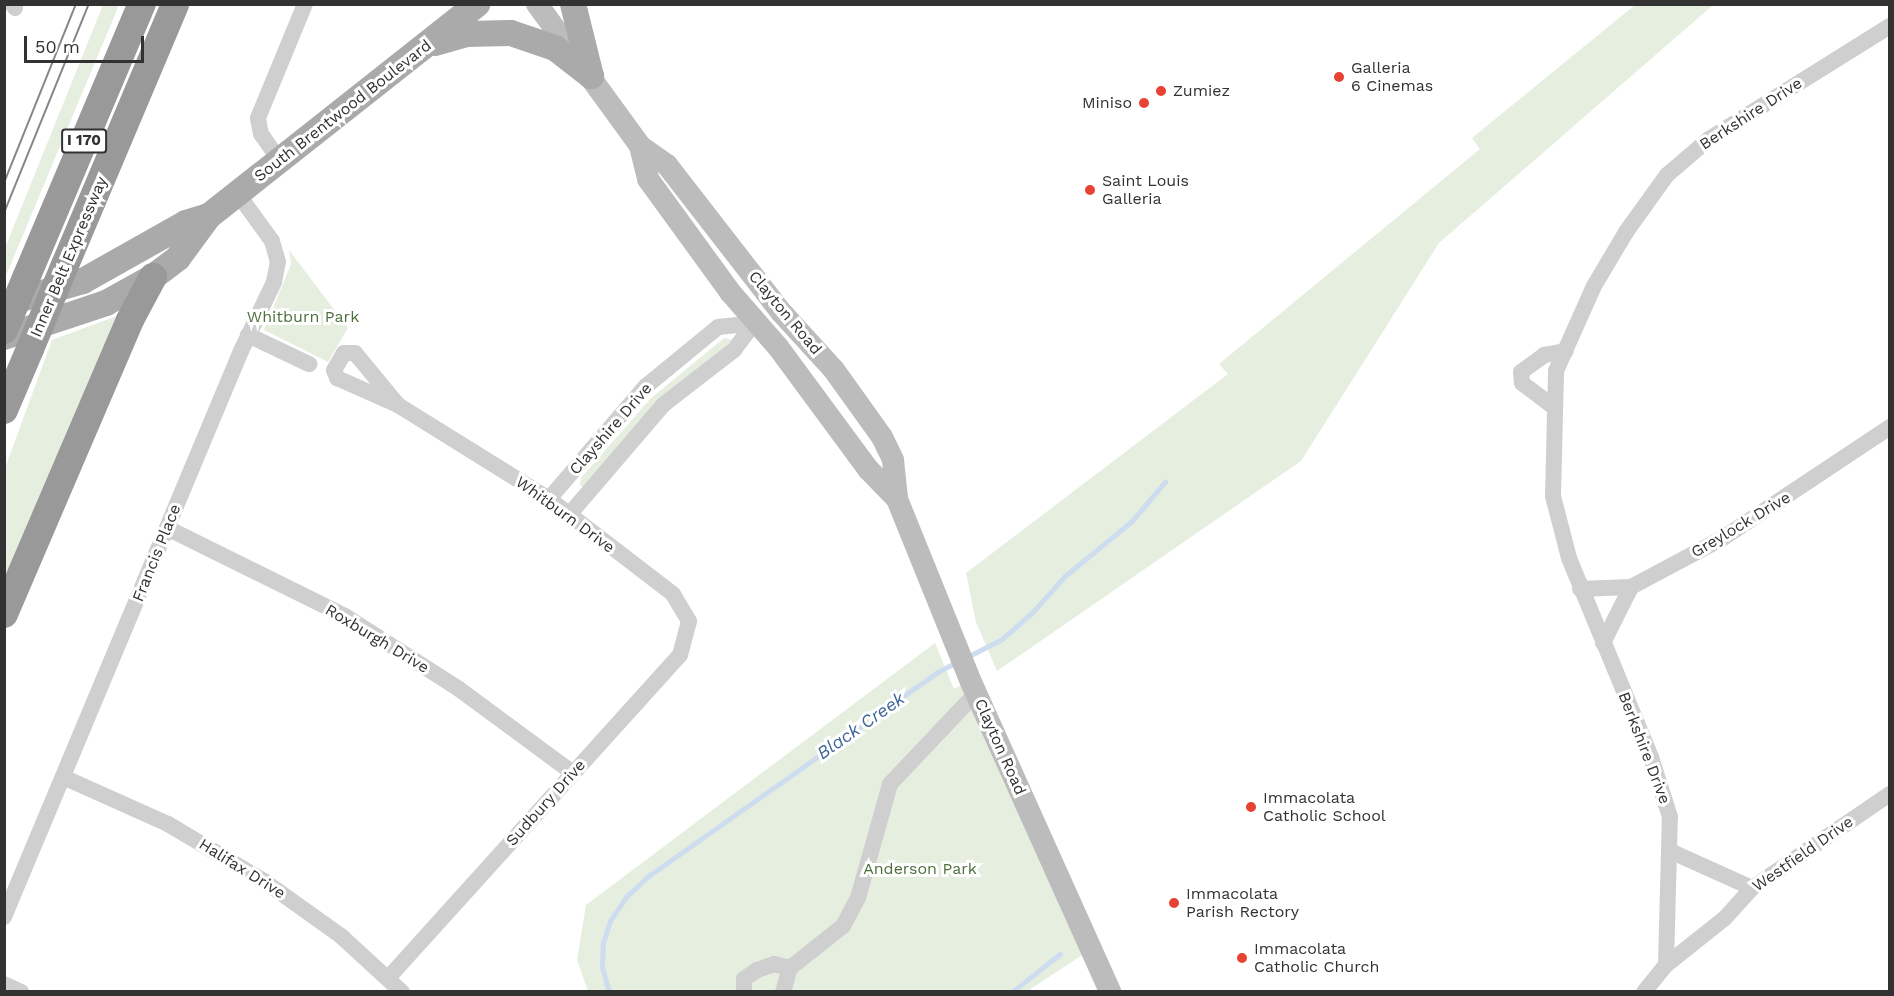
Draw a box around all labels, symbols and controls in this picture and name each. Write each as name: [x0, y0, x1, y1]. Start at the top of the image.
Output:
scale bar: [27, 24, 147, 62]
text: 50 m: [35, 36, 80, 57]
street label: South Brentwood Boulevard: [251, 36, 435, 186]
place label: Galleria 6 Cinemas: [1351, 58, 1433, 96]
marker: Galleria 6 Cinemas: [1332, 70, 1346, 84]
street label: Berkshire Drive: [1696, 74, 1806, 154]
place label: Zumiez: [1173, 81, 1230, 101]
marker: Zumiez: [1154, 84, 1168, 98]
place label: Miniso: [1082, 93, 1132, 113]
marker: Miniso: [1137, 96, 1151, 110]
road number: I 170: [60, 129, 108, 153]
place label: Saint Louis Galleria: [1102, 171, 1189, 209]
street label: Inner Belt Expressway: [26, 174, 112, 340]
marker: Saint Louis Galleria: [1083, 183, 1097, 197]
street label: Clayton Road: [744, 267, 826, 359]
park label: Whitburn Park: [247, 307, 359, 327]
street label: Clayshire Drive: [566, 379, 656, 479]
street label: Whitburn Drive: [512, 473, 618, 557]
street label: Greylock Drive: [1688, 488, 1794, 562]
street label: Francis Place: [129, 501, 185, 605]
street label: Roxburgh Drive: [322, 600, 432, 678]
water label: Black Creek: [813, 688, 909, 764]
street label: Berkshire Drive: [1614, 689, 1674, 807]
street label: Clayton Road: [970, 696, 1030, 798]
street label: Sudbury Drive: [502, 756, 590, 850]
place label: Immacolata Catholic School: [1263, 788, 1386, 826]
marker: Immacolata Catholic School: [1244, 800, 1258, 814]
street label: Westfield Drive: [1749, 812, 1857, 896]
street label: Halifax Drive: [195, 835, 289, 903]
park label: Anderson Park: [863, 859, 977, 879]
place label: Immacolata Parish Rectory: [1186, 884, 1299, 922]
marker: Immacolata Parish Rectory: [1167, 896, 1181, 910]
place label: Immacolata Catholic Church: [1254, 939, 1379, 977]
marker: Immacolata Catholic Church: [1235, 951, 1249, 965]

